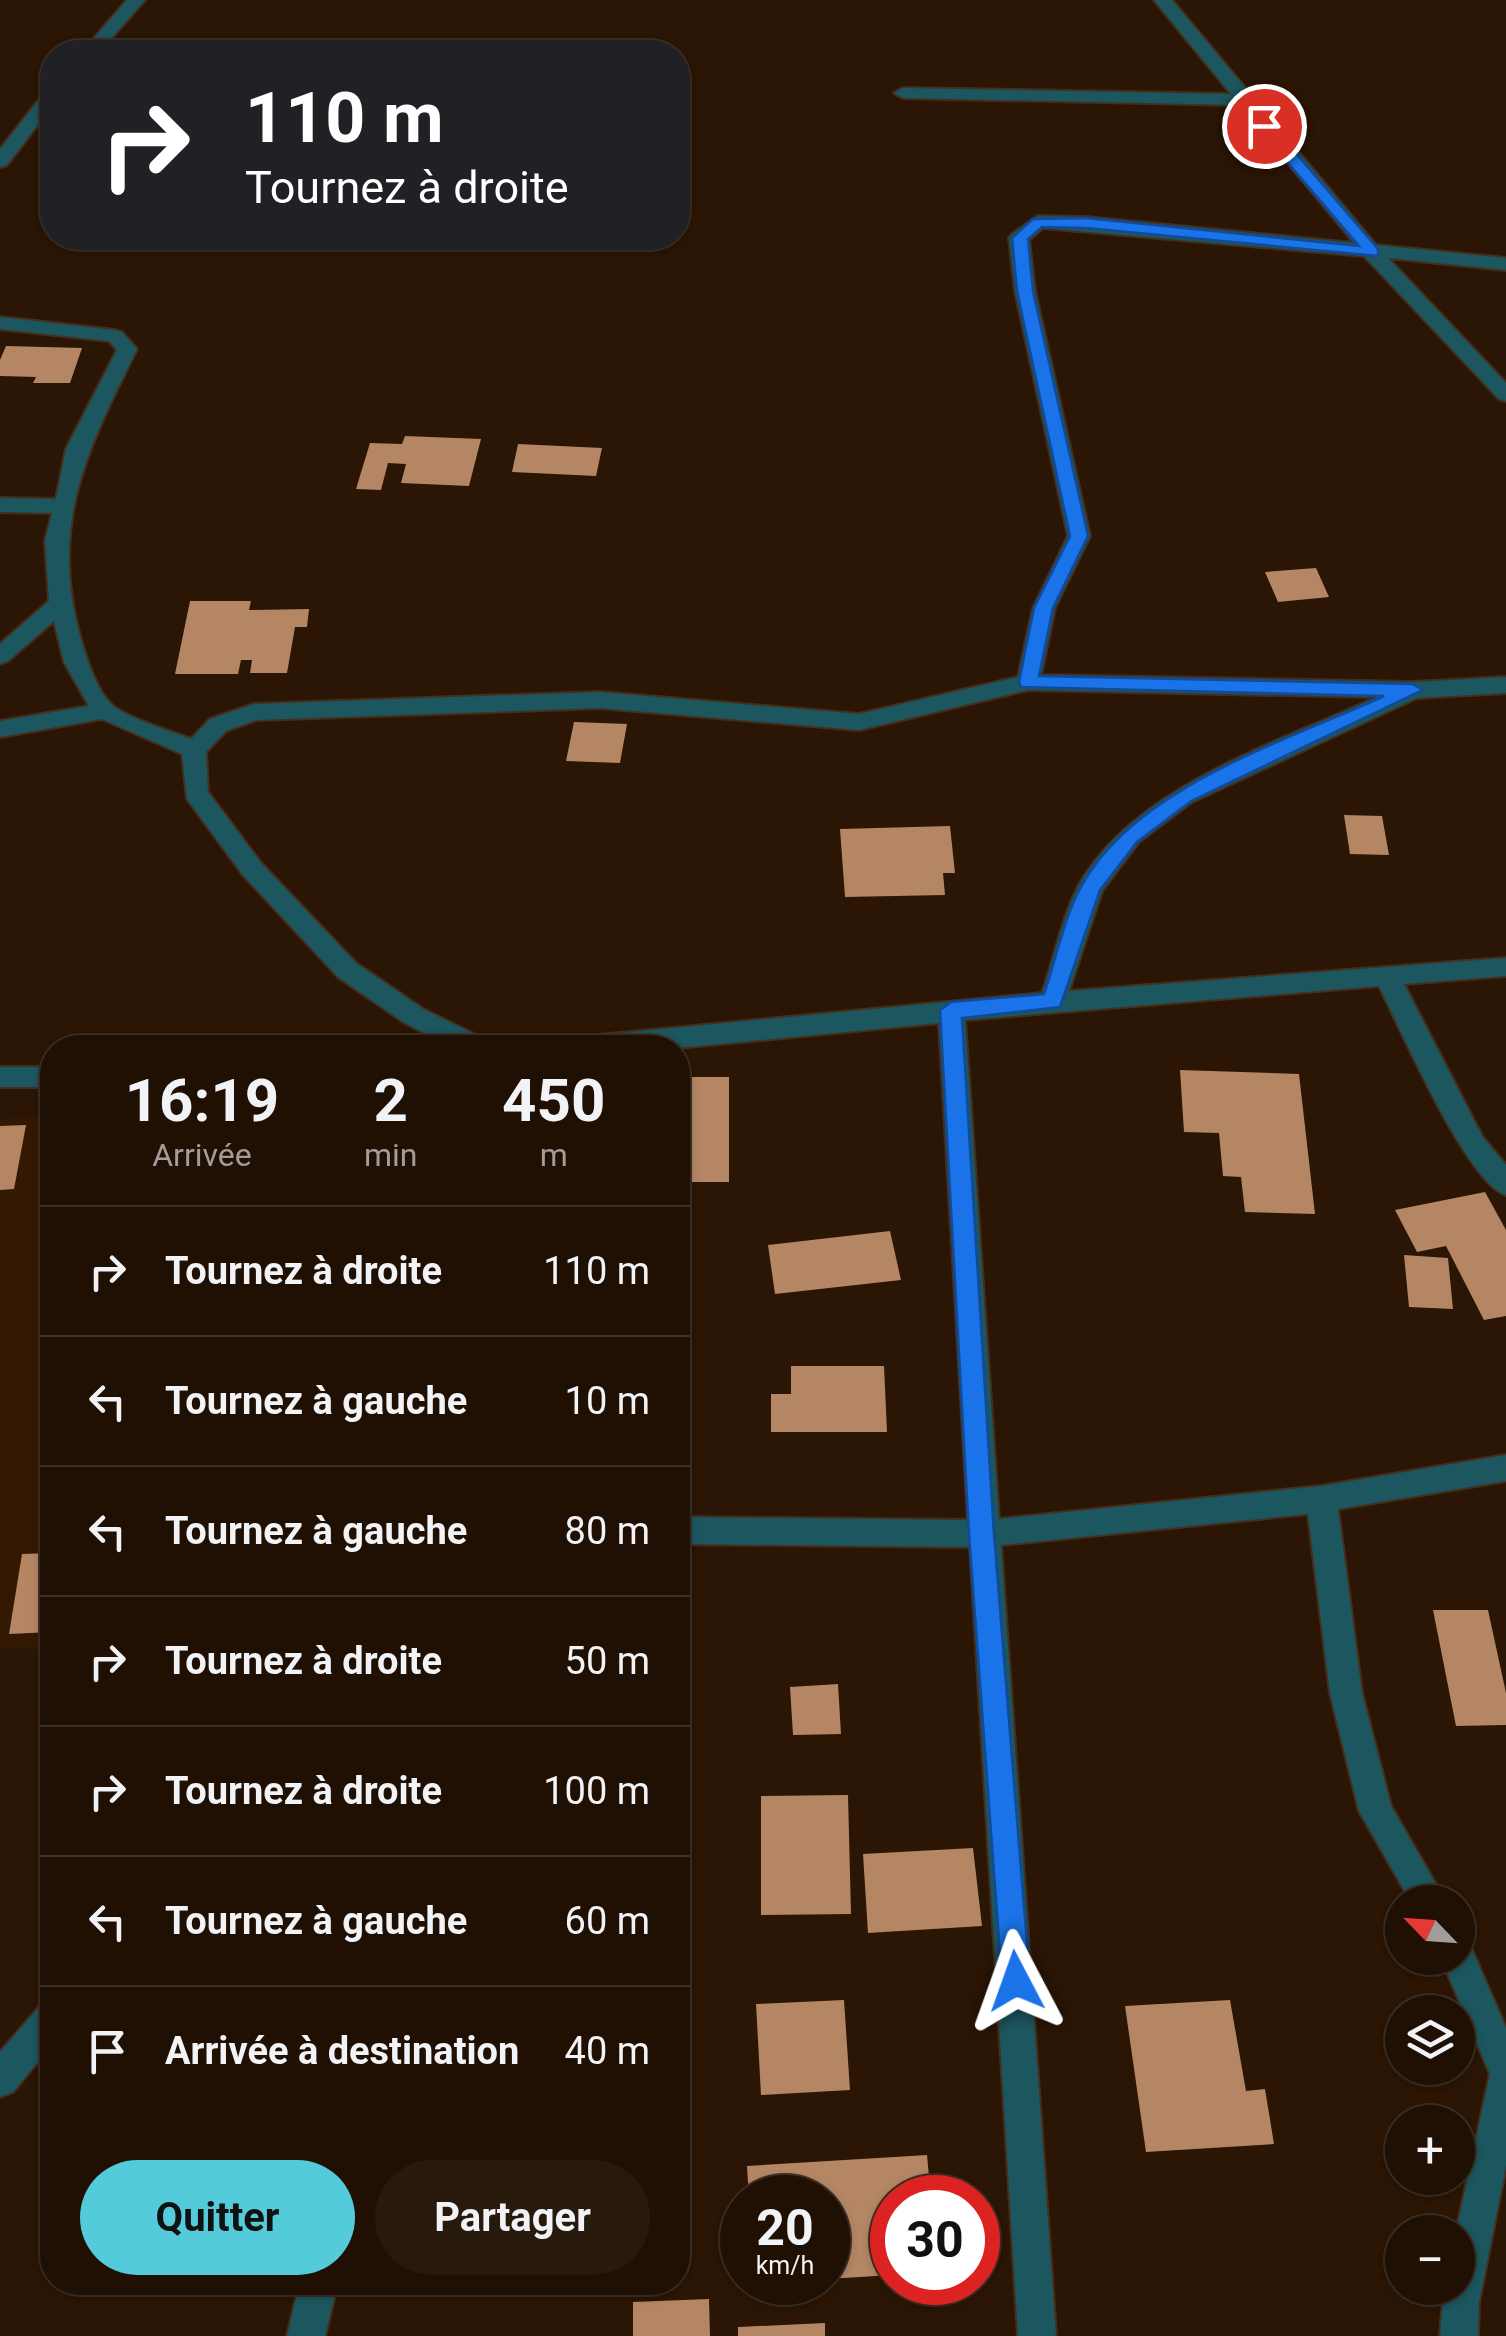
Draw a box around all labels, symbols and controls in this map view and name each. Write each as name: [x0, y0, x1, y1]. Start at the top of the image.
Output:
text: 110 m: [245, 77, 444, 159]
icon: right: [80, 80, 210, 210]
pin: [1222, 84, 1307, 169]
icon: arrive: [1237, 99, 1292, 154]
text: Tournez à droite: [245, 161, 569, 214]
text: 16:19: [125, 1065, 279, 1136]
text: 2: [373, 1065, 408, 1136]
text: 450: [502, 1065, 605, 1136]
text: Arrivée: [152, 1136, 252, 1174]
text: min: [364, 1136, 417, 1174]
text: m: [540, 1136, 568, 1174]
icon: right: [80, 1244, 135, 1299]
text: Tournez à droite: [165, 1249, 442, 1293]
text: 110 m: [543, 1249, 650, 1293]
icon: left: [80, 1374, 135, 1429]
text: Tournez à gauche: [165, 1379, 467, 1423]
text: 10 m: [565, 1379, 650, 1423]
icon: left: [80, 1504, 135, 1559]
text: Tournez à gauche: [165, 1509, 467, 1553]
text: 80 m: [565, 1509, 650, 1553]
icon: right: [80, 1634, 135, 1689]
text: Tournez à droite: [165, 1639, 442, 1683]
text: 50 m: [565, 1639, 650, 1683]
icon: right: [80, 1764, 135, 1819]
text: Tournez à droite: [165, 1769, 442, 1813]
text: 100 m: [543, 1769, 650, 1813]
north arrow: [1385, 1885, 1475, 1975]
map controls: [1385, 1885, 1475, 2305]
icon: left: [80, 1894, 135, 1949]
text: Tournez à gauche: [165, 1899, 467, 1943]
text: 60 m: [565, 1899, 650, 1943]
position arrow: [964, 1929, 1068, 2033]
button: layers: [1385, 1995, 1475, 2085]
icon: arrive: [80, 2024, 135, 2079]
text: Arrivée à destination: [165, 2029, 519, 2073]
text: 40 m: [565, 2029, 650, 2073]
button: +: [1385, 2105, 1475, 2195]
button: Quitter: [80, 2160, 355, 2275]
button: Partager: [375, 2160, 650, 2275]
speed limit sign: 30: [870, 2175, 1000, 2305]
text: 20: [756, 2199, 814, 2257]
button: −: [1385, 2215, 1475, 2305]
text: km/h: [756, 2251, 814, 2280]

